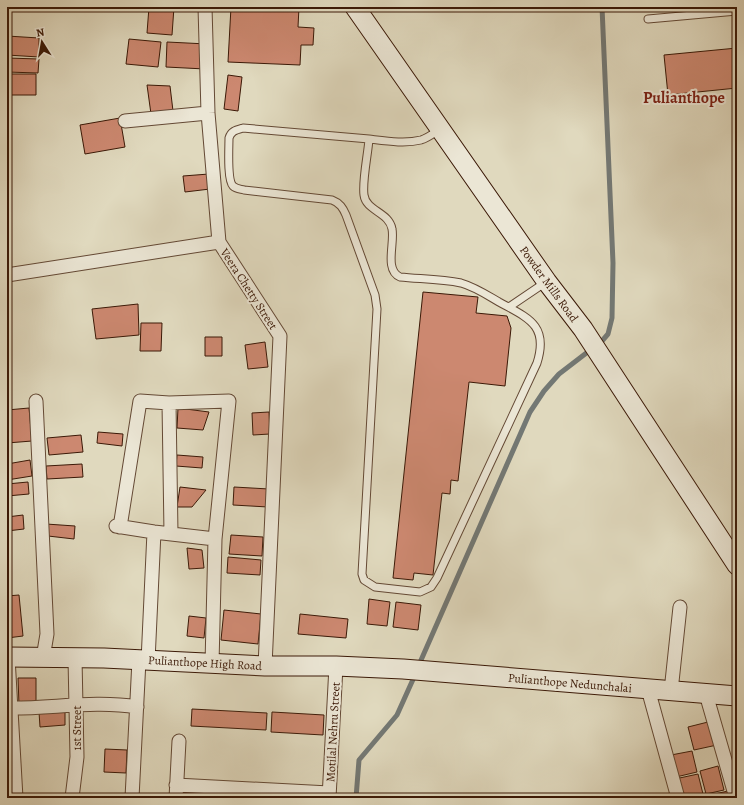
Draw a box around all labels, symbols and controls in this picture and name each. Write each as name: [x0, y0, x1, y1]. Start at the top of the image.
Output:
north arrow: [22, 22, 62, 62]
text: N: [35, 25, 46, 41]
district label: Pulianthope: [643, 87, 725, 109]
street label: Powder Mills Road: [516, 243, 582, 326]
street label: Veera Chetty Street: [216, 244, 281, 333]
street label: Pulianthope High Road: [148, 652, 263, 674]
street label: Pulianthope Nedunchalai: [507, 670, 633, 696]
street label: Motilal Nehru Street: [322, 682, 344, 782]
street label: 1st Street: [69, 706, 85, 750]

